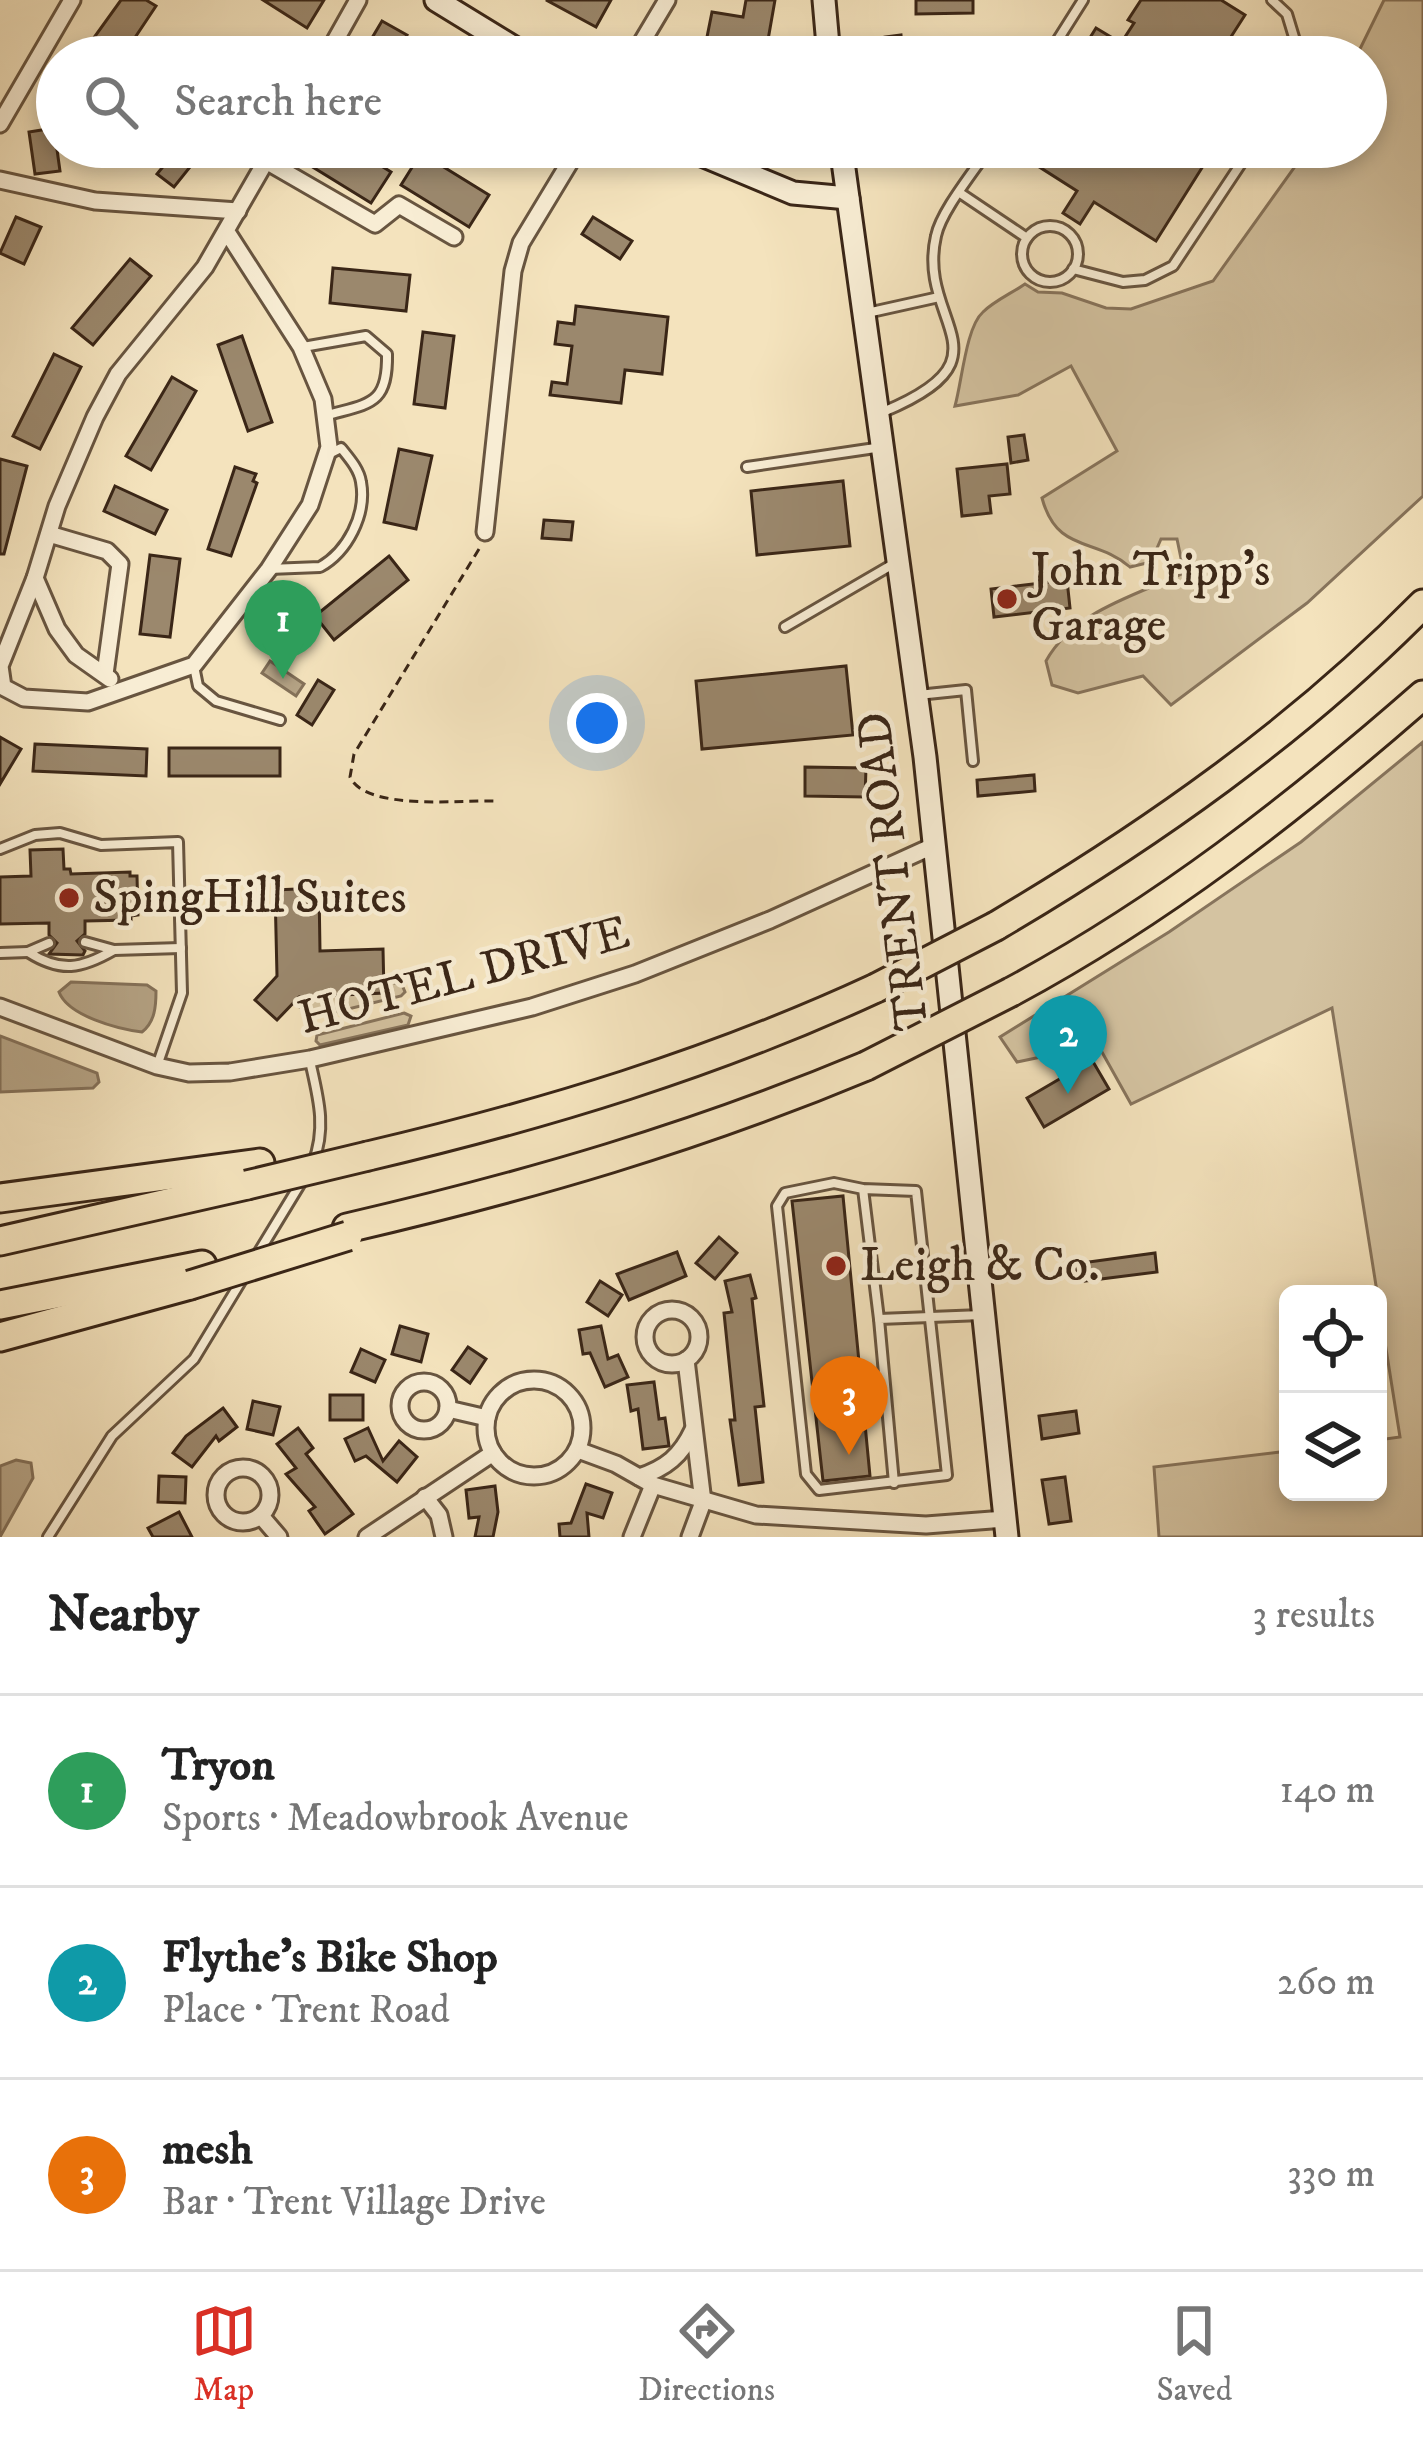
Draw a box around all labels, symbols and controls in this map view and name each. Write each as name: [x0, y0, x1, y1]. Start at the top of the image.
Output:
search box: [36, 36, 1387, 168]
icon: search: [78, 69, 144, 135]
text: Search here: [174, 74, 382, 130]
place label: John Tripp's Garage: [1027, 541, 1270, 656]
pin: 1: [244, 580, 322, 679]
marker: John Tripp's Garage: [994, 586, 1020, 612]
your location: [567, 693, 627, 753]
street label: TRENT ROAD: [845, 709, 943, 1033]
place label: SpingHill Suites: [93, 868, 406, 928]
marker: SpingHill Suites: [56, 885, 82, 911]
street label: HOTEL DRIVE: [292, 903, 636, 1049]
pin: 2: [1029, 995, 1107, 1094]
place label: Leigh & Co.: [860, 1236, 1100, 1296]
marker: Leigh & Co.: [823, 1253, 849, 1279]
map controls: [1279, 1285, 1387, 1501]
button: locate: [1279, 1285, 1387, 1393]
pin: 3: [810, 1356, 888, 1455]
button: layers: [1279, 1393, 1387, 1501]
text: Nearby: [48, 1583, 199, 1647]
text: 3 results: [1252, 1591, 1375, 1640]
text: Tryon: [162, 1738, 275, 1794]
text: 1: [80, 1766, 94, 1815]
text: 140 m: [1280, 1766, 1375, 1815]
text: Sports · Meadowbrook Avenue: [162, 1794, 629, 1843]
text: Flythe's Bike Shop: [162, 1930, 498, 1986]
text: 2: [77, 1958, 97, 2007]
text: 260 m: [1277, 1958, 1375, 2007]
text: Place · Trent Road: [162, 1986, 450, 2035]
text: mesh: [162, 2122, 253, 2178]
text: 3: [80, 2150, 94, 2199]
text: 330 m: [1287, 2150, 1375, 2199]
text: Bar · Trent Village Drive: [162, 2178, 546, 2227]
tab: Map: [191, 2298, 257, 2411]
tab: Directions: [638, 2298, 775, 2411]
tab: Saved: [1156, 2298, 1232, 2411]

